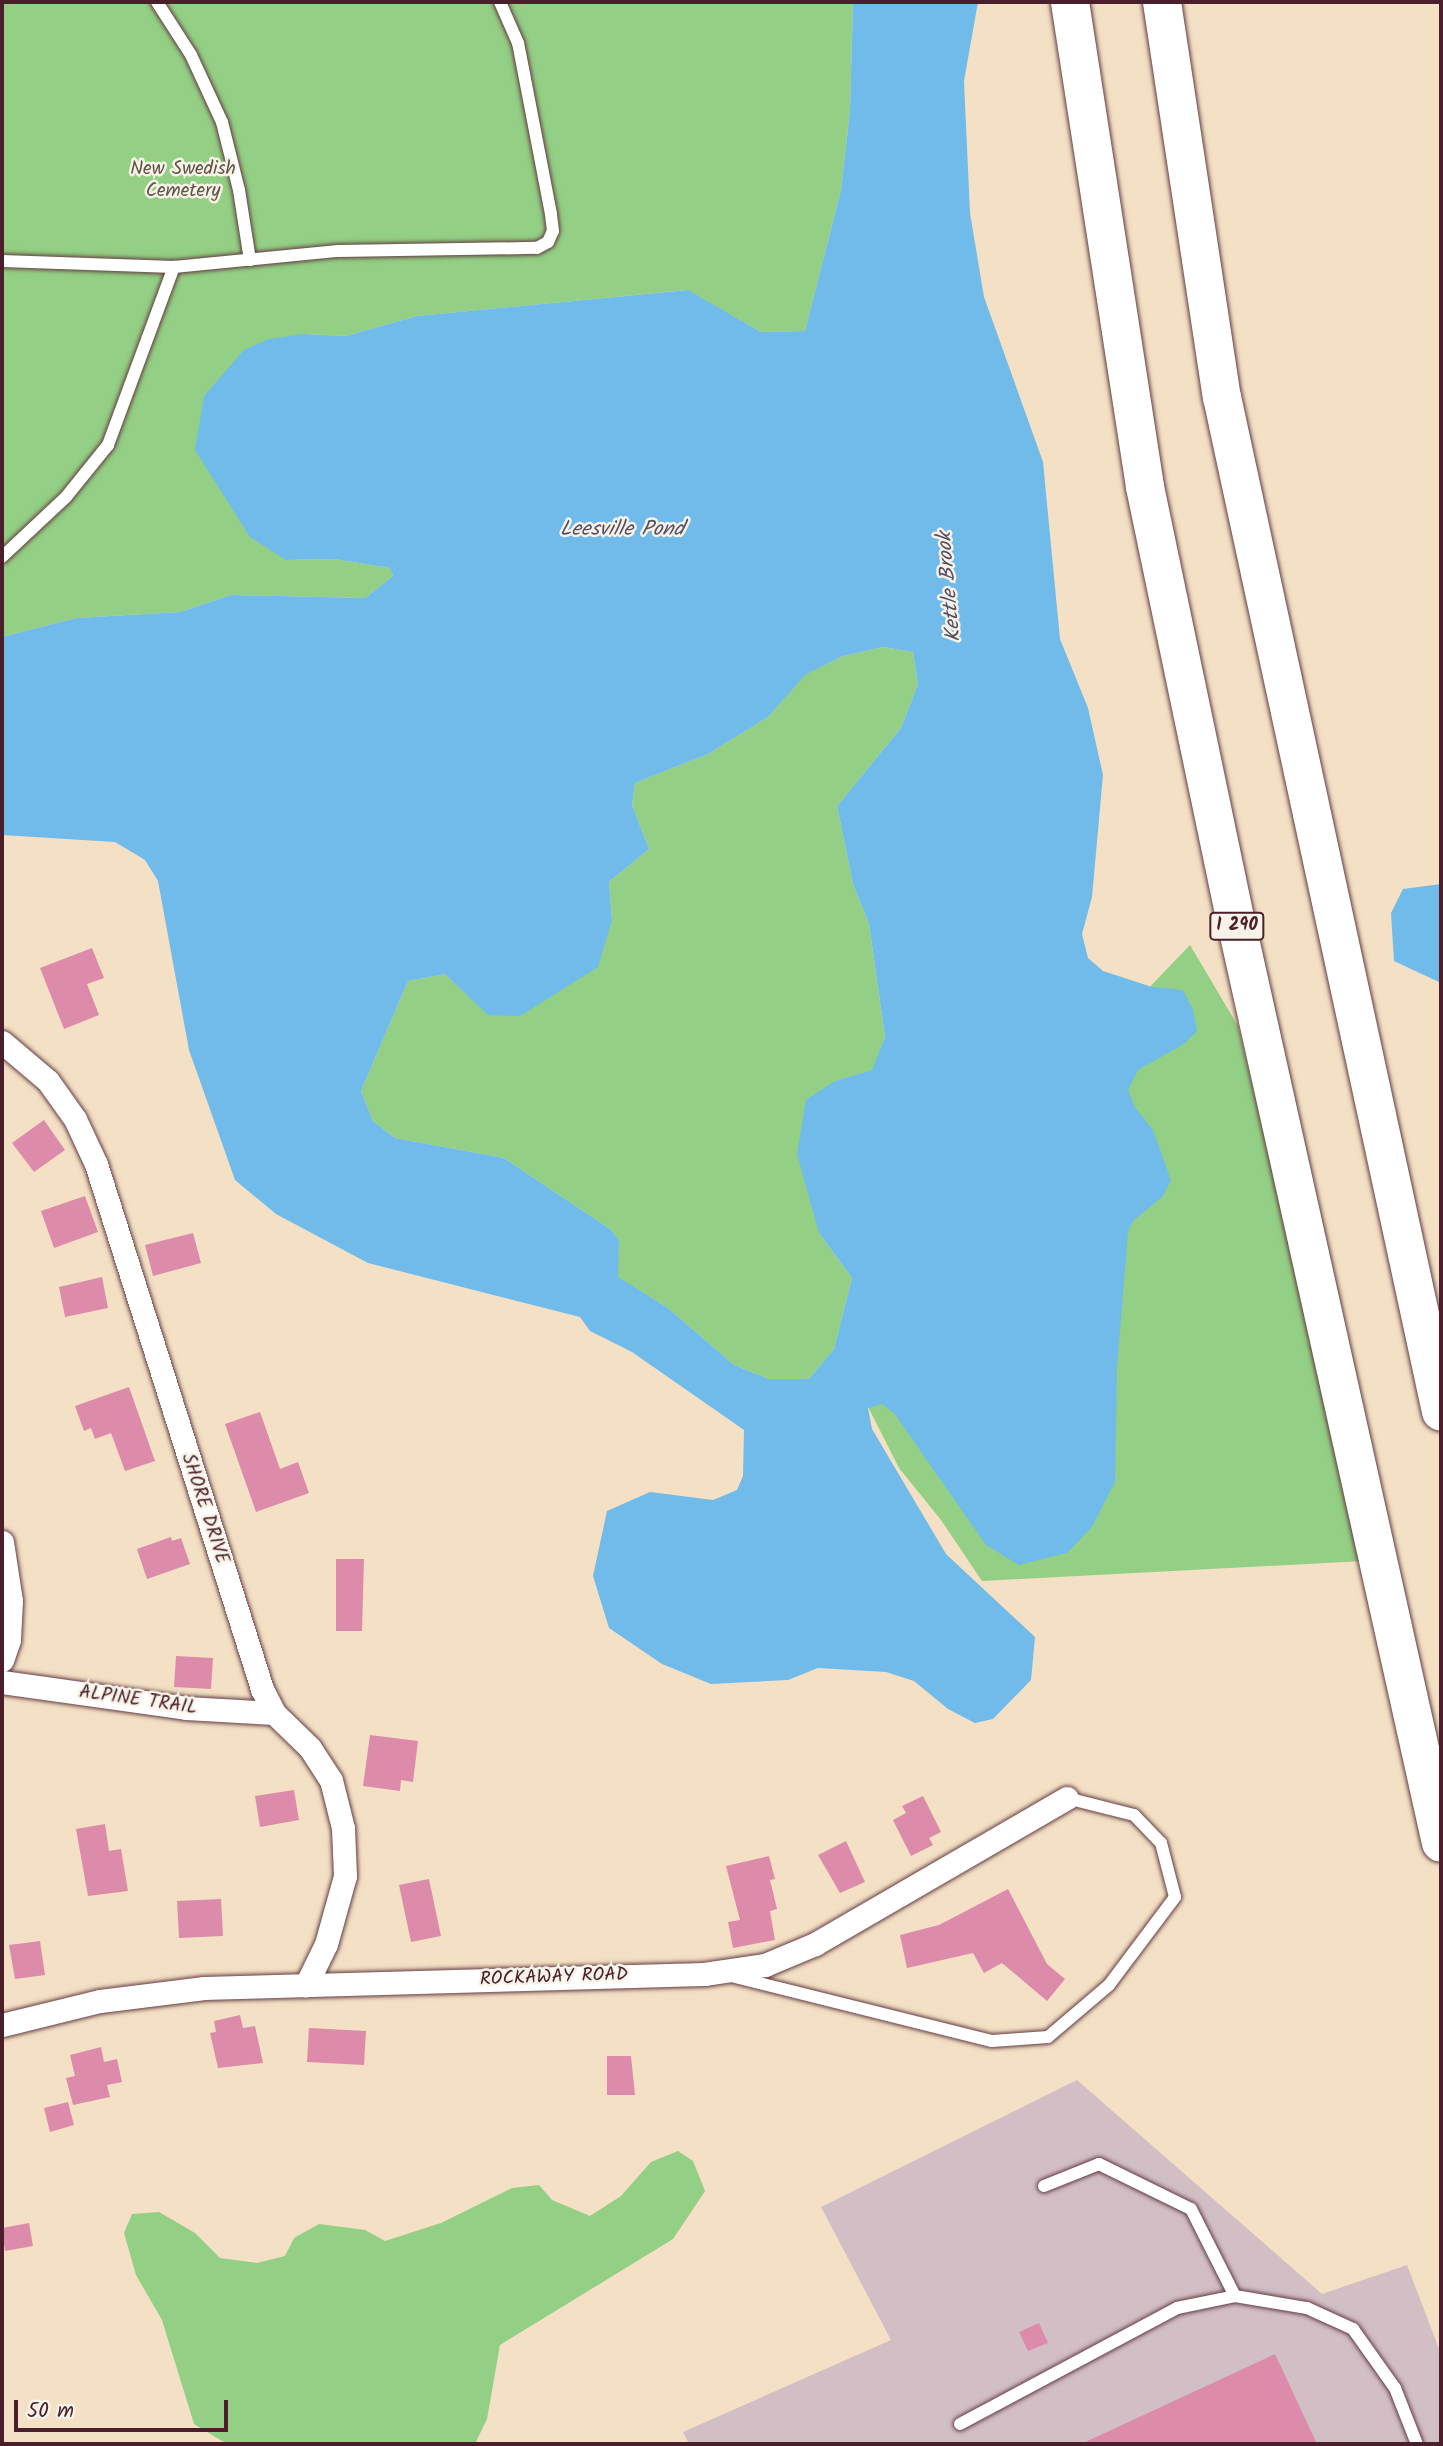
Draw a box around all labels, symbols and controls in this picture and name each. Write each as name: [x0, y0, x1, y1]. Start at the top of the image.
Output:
park label: New Swedish Cemetery: [130, 159, 236, 203]
water label: Leesville Pond: [560, 517, 684, 543]
water label: Kettle Brook: [933, 531, 967, 643]
road number: I 290: [1209, 911, 1265, 940]
street label: SHORE DRIVE: [175, 1451, 233, 1567]
street label: ALPINE TRAIL: [78, 1681, 198, 1721]
street label: ROCKAWAY ROAD: [479, 1964, 629, 1992]
scale bar: [18, 2386, 231, 2430]
text: 50 m: [27, 2395, 74, 2428]

